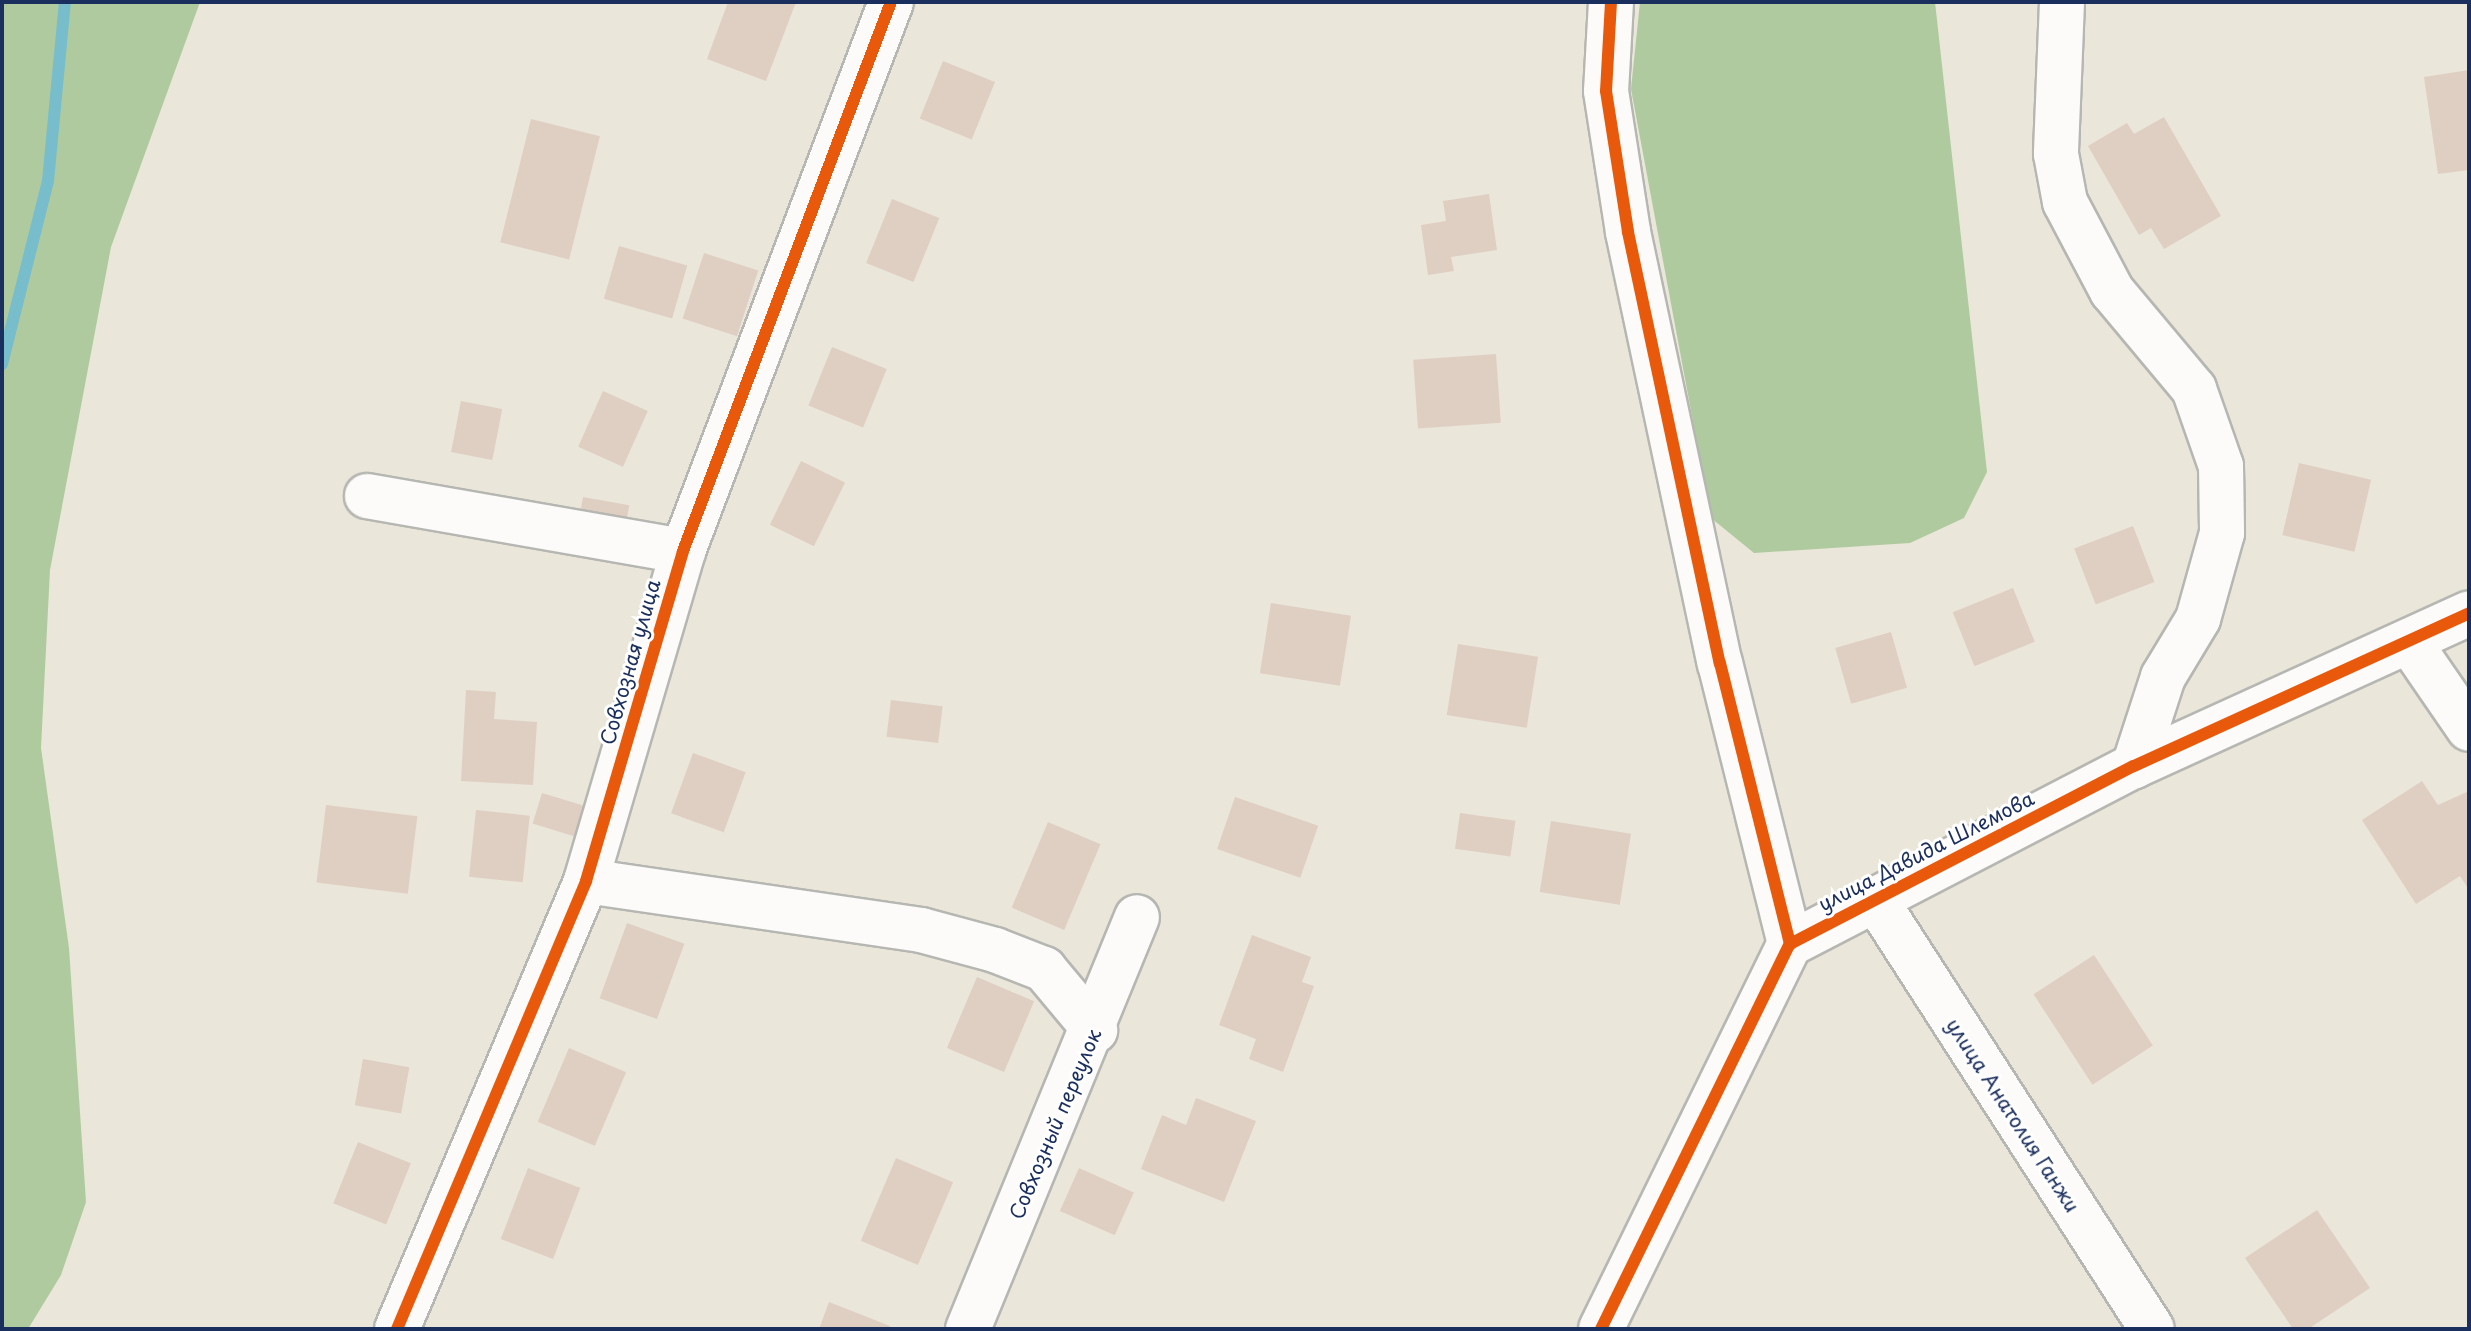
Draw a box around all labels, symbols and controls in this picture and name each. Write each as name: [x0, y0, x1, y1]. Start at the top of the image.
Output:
street label: Совхозная улица: [595, 576, 665, 748]
street label: улица Давида Шлемова: [1813, 786, 2039, 916]
street label: улица Анатолия Ганжи: [1941, 1013, 2085, 1217]
street label: Совхозный переулок: [1004, 1025, 1106, 1223]

